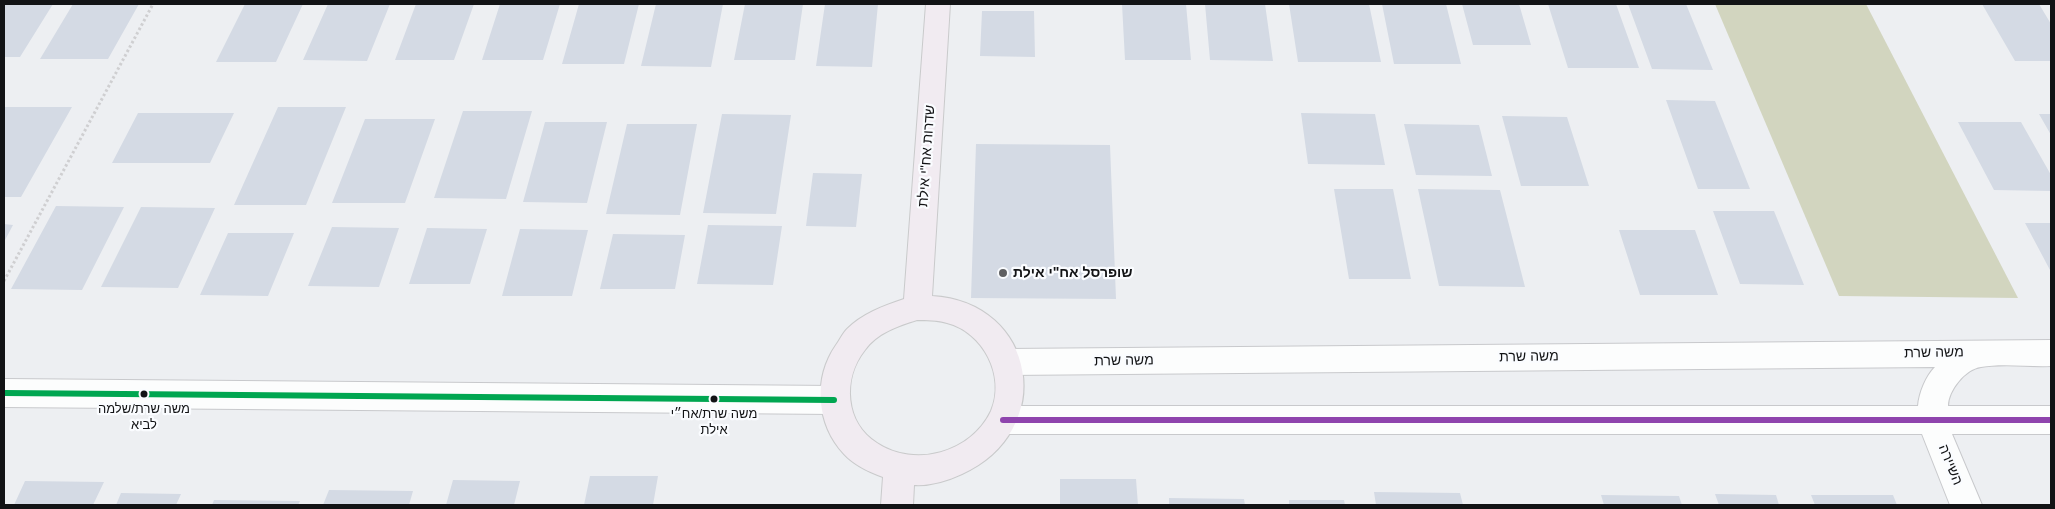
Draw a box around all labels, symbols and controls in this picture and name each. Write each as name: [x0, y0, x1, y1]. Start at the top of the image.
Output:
street label: שדרות אח"י אילת: [915, 104, 939, 208]
place label: שופרסל אח"י אילת: [1013, 265, 1133, 281]
marker: שופרסל אח"י אילת: [997, 267, 1009, 279]
street label: משה שרת: [1904, 344, 1964, 362]
street label: משה שרת: [1499, 348, 1559, 366]
street label: משה שרת: [1094, 352, 1154, 370]
marker: משה שרת/שלמה לביא: [139, 389, 149, 399]
marker: משה שרת/אח״י אילת: [709, 394, 719, 404]
place label: משה שרת/שלמה לביא: [98, 401, 190, 432]
place label: משה שרת/אח״י אילת: [671, 406, 757, 437]
street label: השיירה: [1934, 442, 1966, 488]

